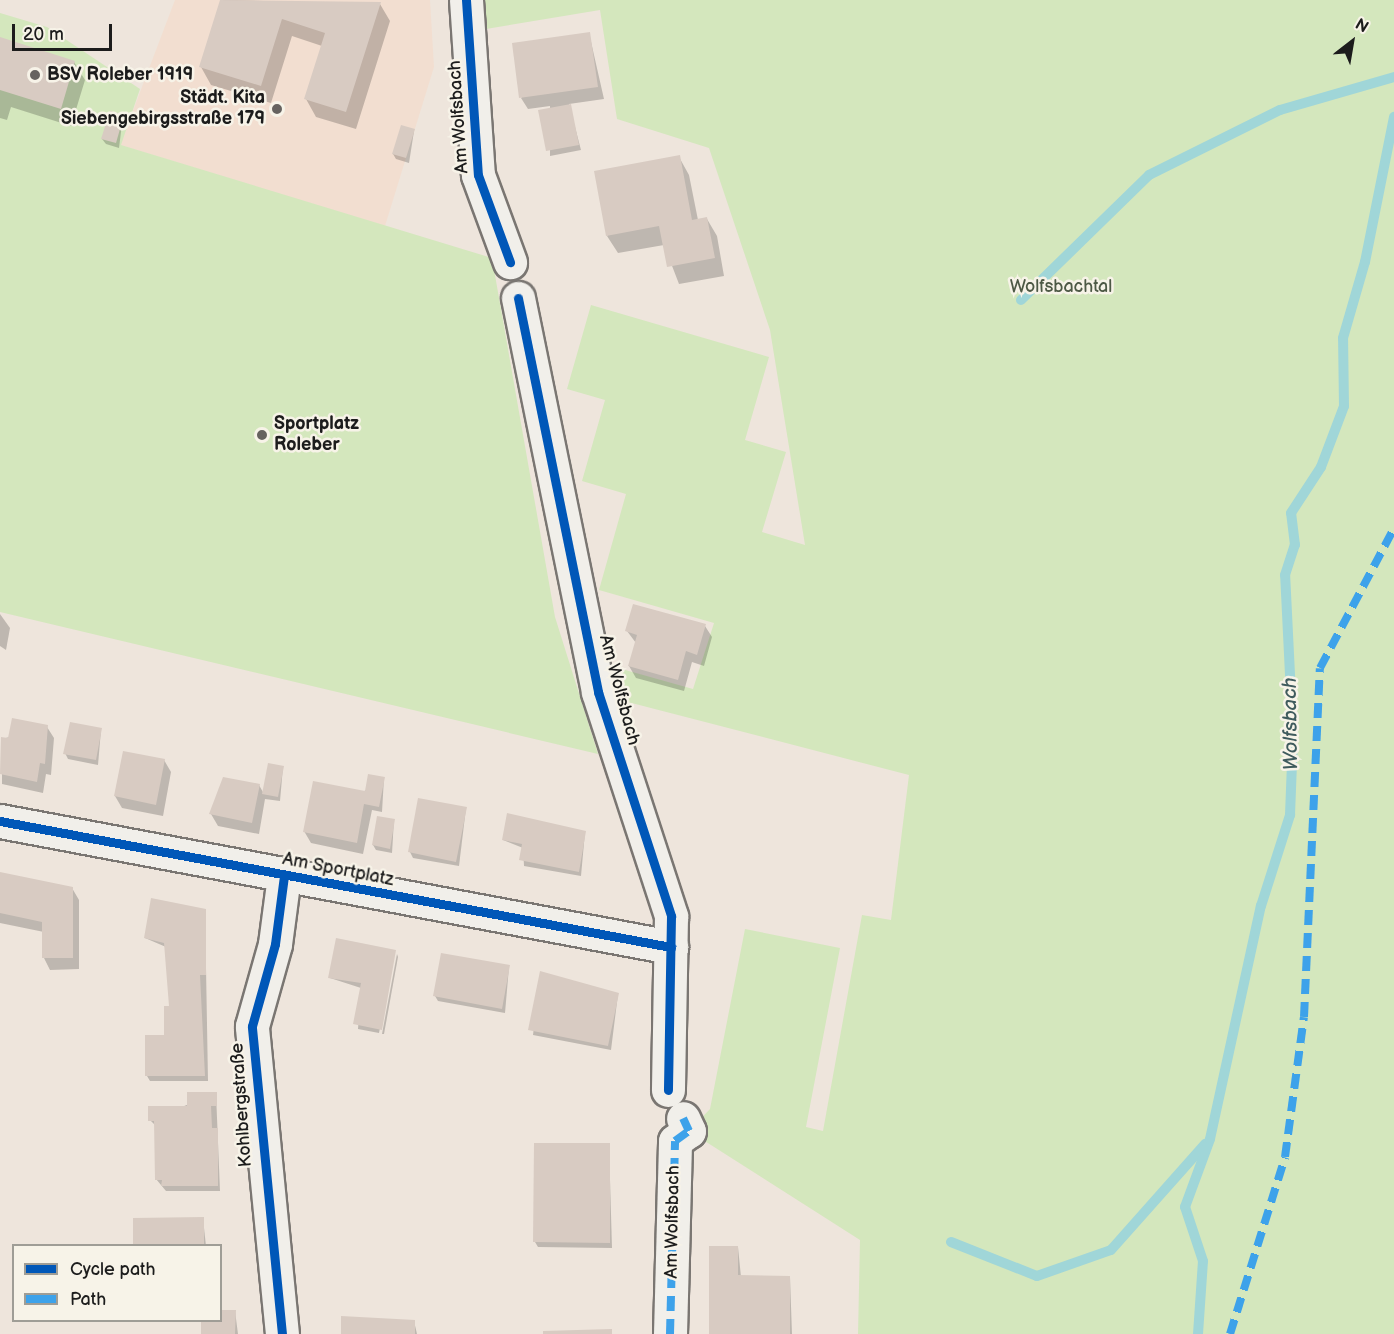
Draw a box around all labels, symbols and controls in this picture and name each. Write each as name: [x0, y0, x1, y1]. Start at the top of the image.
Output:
scale bar: [15, 12, 116, 50]
north arrow: [1322, 12, 1382, 72]
text: N: [1351, 15, 1372, 37]
text: 20 m: [23, 24, 64, 45]
street label: Am Wolfsbach: [444, 59, 474, 175]
place label: BSV Roleber 1919: [47, 64, 193, 86]
marker: BSV Roleber 1919: [28, 68, 42, 82]
place label: Städt. Kita Siebengebirgsstraße 179: [61, 88, 265, 130]
marker: Städt. Kita Siebengebirgsstraße 179: [270, 102, 284, 116]
park label: Wolfsbachtal: [1010, 276, 1112, 298]
place label: Sportplatz Roleber: [274, 414, 359, 456]
marker: Sportplatz Roleber: [255, 428, 269, 442]
street label: Am Wolfsbach: [594, 632, 644, 748]
water label: Wolfsbach: [1278, 677, 1304, 771]
street label: Am Sportplatz: [280, 849, 396, 891]
street label: Kohlbergstraße: [227, 1042, 257, 1168]
street label: Am Wolfsbach: [661, 1165, 685, 1279]
legend: [12, 1244, 222, 1322]
text: Cycle path: [70, 1259, 156, 1280]
text: Path: [70, 1289, 106, 1310]

